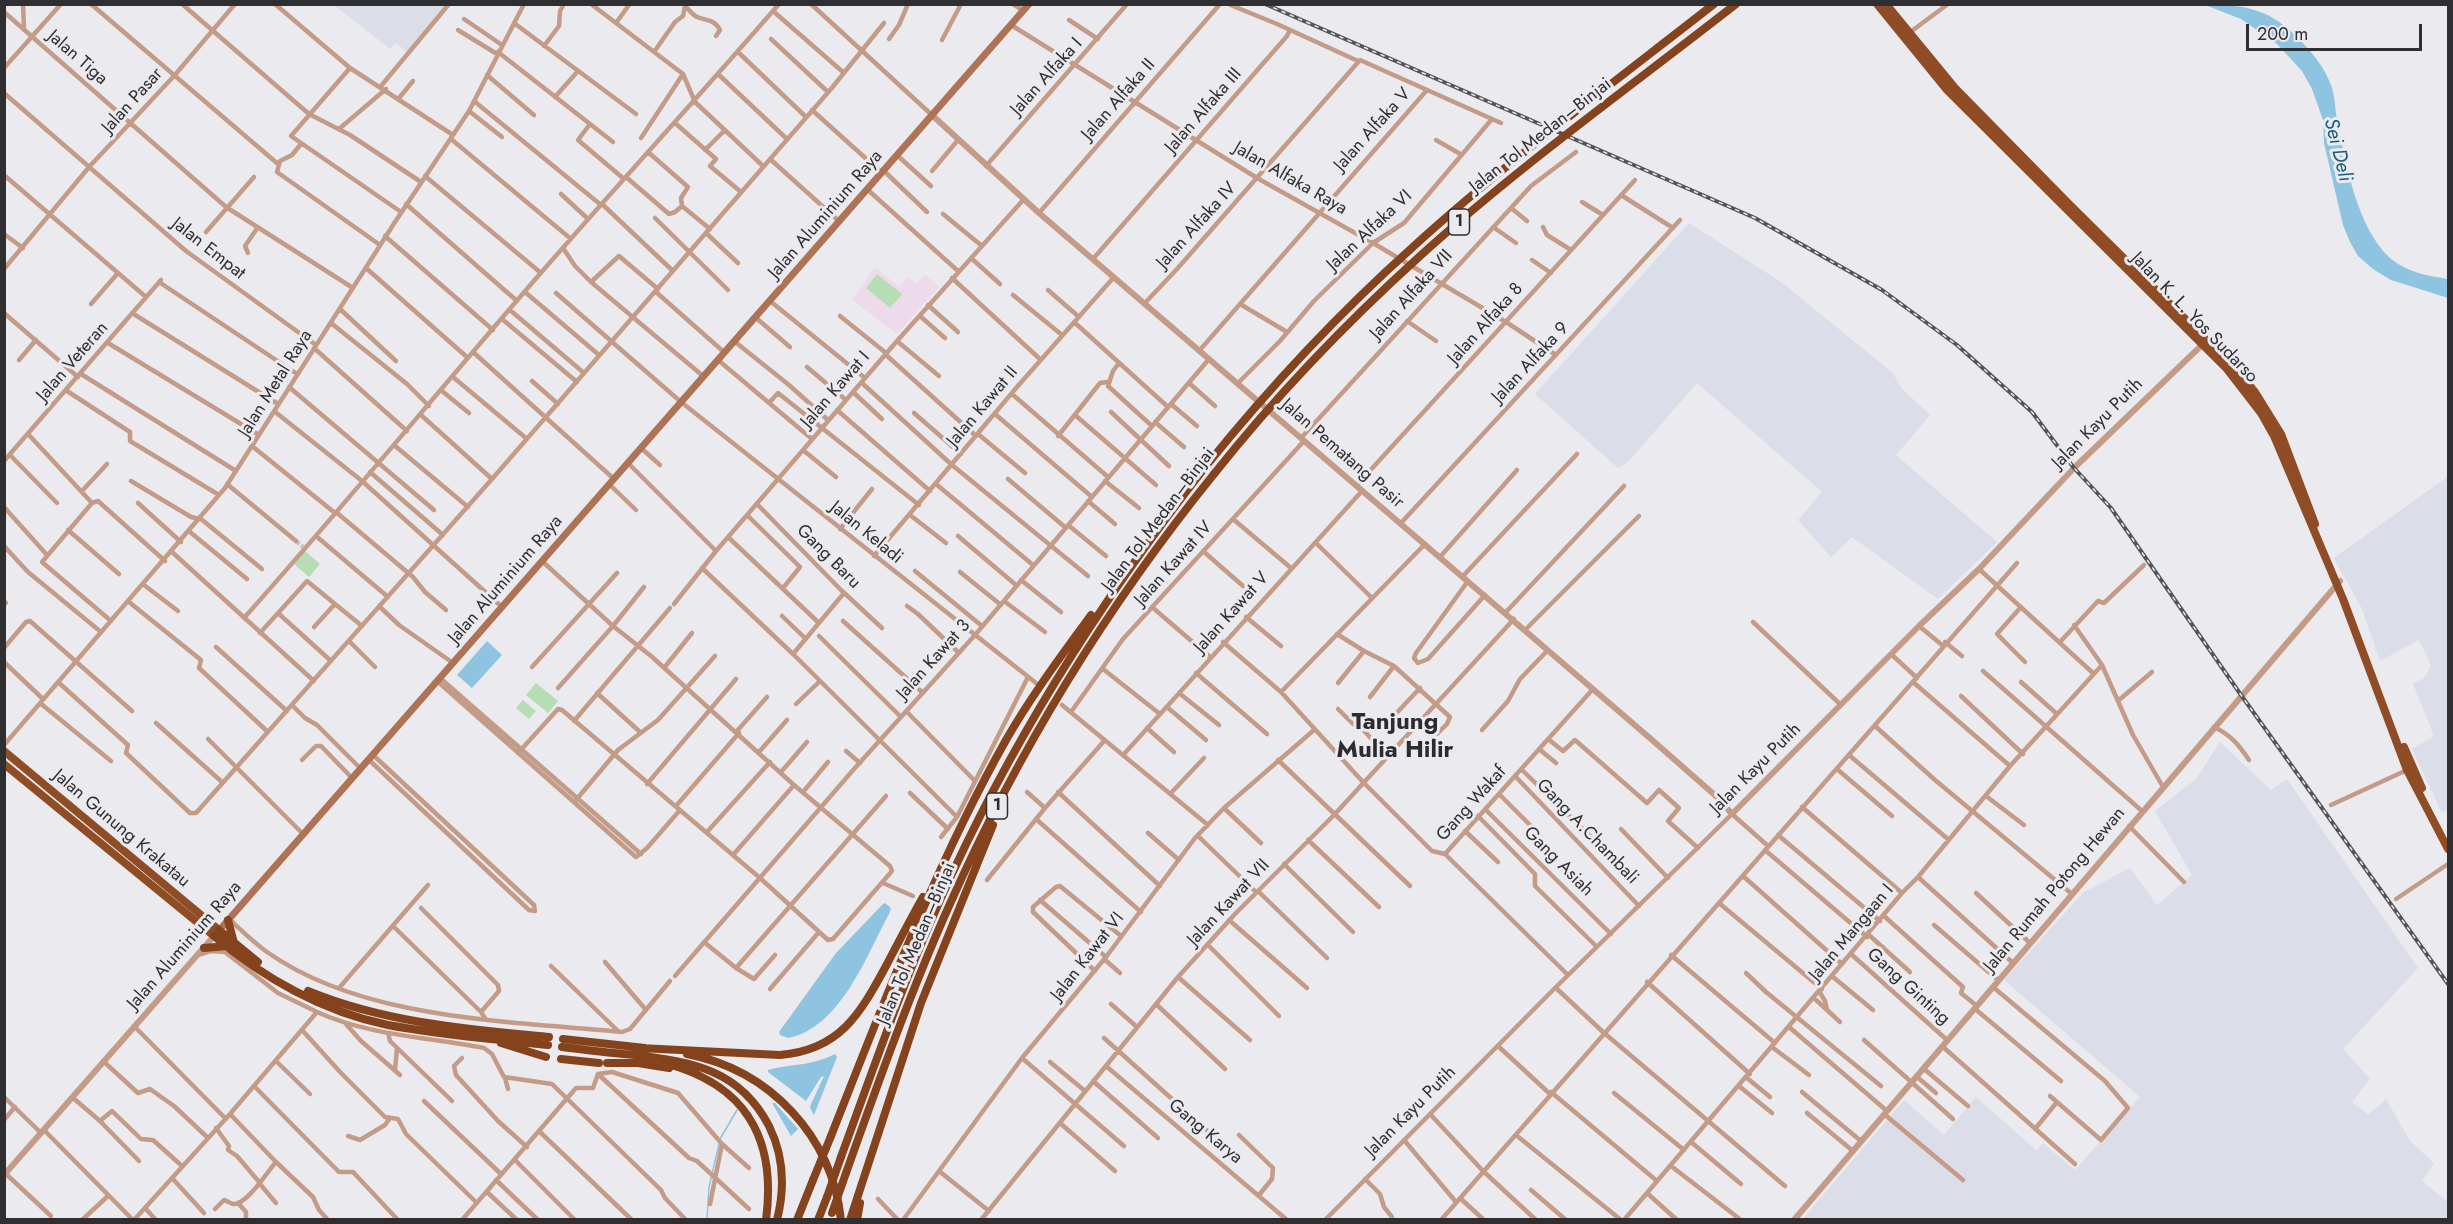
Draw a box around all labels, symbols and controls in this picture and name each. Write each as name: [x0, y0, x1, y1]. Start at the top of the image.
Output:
scale bar: [2249, 12, 2424, 50]
text: 200 m: [2257, 21, 2308, 47]
street label: Jalan Tiga: [43, 26, 111, 90]
street label: Jalan Alfaka I: [1007, 34, 1087, 120]
street label: Jalan Alfaka II: [1078, 55, 1160, 145]
street label: Jalan Pasar: [98, 64, 168, 138]
street label: Jalan Alfaka III: [1161, 64, 1247, 158]
street label: Jalan Tol Medan–Binjai: [1466, 74, 1616, 198]
street label: Jalan Alfaka V: [1330, 84, 1416, 176]
water label: Sei Deli: [2318, 116, 2356, 184]
street label: Jalan Alfaka Raya: [1229, 138, 1351, 220]
street label: Jalan Aluminium Raya: [764, 146, 888, 284]
street label: Jalan Alfaka IV: [1153, 178, 1241, 274]
street label: Jalan Alfaka VI: [1323, 186, 1417, 276]
road number: 1: [1448, 209, 1470, 235]
street label: Jalan Empat: [167, 213, 249, 285]
street label: Jalan Alfaka VII: [1366, 246, 1458, 344]
street label: Jalan K. L. Yos Sudarso: [2126, 248, 2262, 388]
street label: Jalan Alfaka 8: [1444, 279, 1528, 369]
street label: Jalan Veteran: [33, 318, 113, 406]
street label: Jalan Alfaka 9: [1488, 318, 1574, 408]
street label: Jalan Metal Raya: [234, 326, 318, 442]
street label: Jalan Kawat I: [797, 347, 875, 433]
street label: Jalan Kawat II: [943, 362, 1023, 452]
street label: Jalan Kayu Putih: [2048, 374, 2148, 474]
street label: Jalan Pematang Pasir: [1276, 395, 1408, 513]
street label: Jalan Tol Medan–Binjai: [1098, 444, 1220, 596]
street label: Jalan Keladi: [825, 497, 907, 569]
street label: Jalan Aluminium Raya: [444, 511, 568, 649]
street label: Jalan Kawat IV: [1130, 517, 1218, 611]
street label: Gang Baru: [791, 520, 865, 594]
street label: Jalan Kawat V: [1190, 568, 1274, 658]
street label: Jalan Kawat 3: [893, 616, 975, 704]
district label: Tanjung Mulia Hilir: [1337, 709, 1453, 765]
street label: Jalan Kayu Putih: [1706, 719, 1806, 819]
street label: Gang Wakaf: [1432, 762, 1512, 846]
street label: Jalan Gunung Krakatau: [48, 765, 194, 893]
street label: Gang A.Chambali: [1531, 775, 1643, 889]
road number: 1: [986, 793, 1008, 819]
street label: Jalan Rumah Potong Hewan: [1980, 803, 2130, 977]
street label: Gang Asiah: [1519, 823, 1597, 901]
street label: Jalan Kawat VII: [1183, 855, 1275, 951]
street label: Jalan Tol Medan–Binjai: [873, 860, 961, 1028]
street label: Jalan Aluminium Raya: [123, 877, 247, 1015]
street label: Jalan Mangaan I: [1805, 880, 1899, 986]
street label: Jalan Kawat VI: [1047, 908, 1129, 1006]
street label: Gang Ginting: [1862, 944, 1954, 1030]
street label: Jalan Kayu Putih: [1361, 1062, 1461, 1162]
street label: Gang Karya: [1164, 1095, 1246, 1169]

